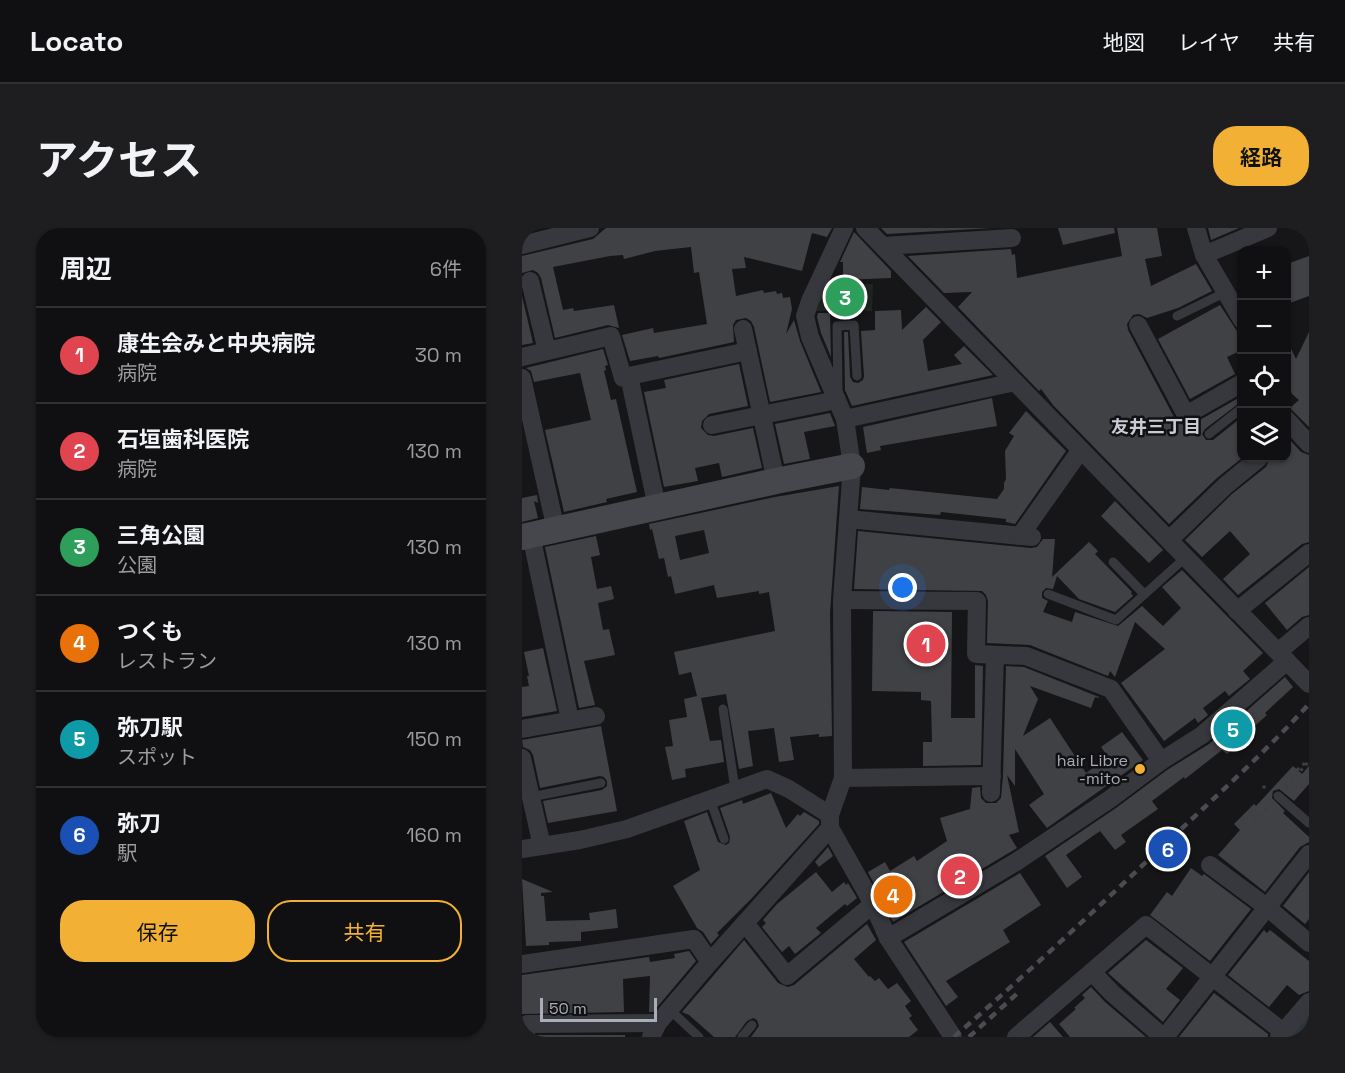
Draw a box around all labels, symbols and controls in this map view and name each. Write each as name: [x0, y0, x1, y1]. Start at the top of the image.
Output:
text: Locato: [30, 23, 123, 59]
text: 地図: [1103, 29, 1145, 56]
text: レイヤ: [1178, 29, 1240, 56]
text: 共有: [1273, 29, 1315, 56]
button: 経路: [1213, 126, 1309, 186]
text: アクセス: [36, 134, 202, 187]
map controls: [1237, 246, 1291, 462]
button: +: [1237, 246, 1291, 300]
text: 周辺: [60, 252, 112, 286]
text: 6件: [430, 256, 462, 282]
pin: 3: [826, 274, 864, 320]
button: −: [1237, 300, 1291, 354]
text: 康生会みと中央病院: [117, 329, 315, 357]
text: 1: [75, 342, 84, 368]
text: 30 m: [415, 342, 462, 368]
button: locate: [1237, 354, 1291, 408]
text: 病院: [117, 360, 157, 386]
button: layers: [1237, 408, 1291, 462]
district label: 友井三丁目: [1111, 415, 1201, 438]
text: 石垣歯科医院: [117, 425, 249, 453]
text: 2: [74, 438, 85, 464]
text: 130 m: [406, 438, 462, 464]
text: 病院: [117, 456, 157, 482]
text: 三角公園: [117, 521, 205, 549]
text: 3: [73, 534, 86, 560]
text: 130 m: [406, 534, 462, 560]
text: 公園: [117, 552, 157, 578]
your location: [888, 573, 917, 602]
text: つくも: [117, 617, 183, 645]
pin: 1: [906, 622, 946, 666]
text: 4: [73, 630, 86, 656]
text: 130 m: [406, 630, 462, 656]
text: レストラン: [117, 648, 217, 674]
pin: 5: [1214, 706, 1252, 752]
text: 弥刀駅: [117, 713, 183, 741]
text: 5: [74, 726, 86, 752]
text: 150 m: [407, 726, 462, 752]
text: スポット: [117, 744, 197, 770]
place label: hair Libre -mito-: [1057, 750, 1128, 789]
marker: hair Libre -mito-: [1133, 762, 1147, 776]
text: 弥刀: [117, 809, 161, 837]
text: 6: [73, 822, 86, 848]
text: 160 m: [406, 822, 462, 848]
pin: 6: [1148, 826, 1188, 872]
text: 駅: [117, 840, 137, 866]
pin: 2: [940, 854, 980, 898]
pin: 4: [874, 872, 913, 918]
button: 保存: [60, 900, 255, 962]
button: 共有: [267, 900, 462, 962]
scale bar: [540, 995, 657, 1022]
text: 50 m: [549, 998, 587, 1019]

